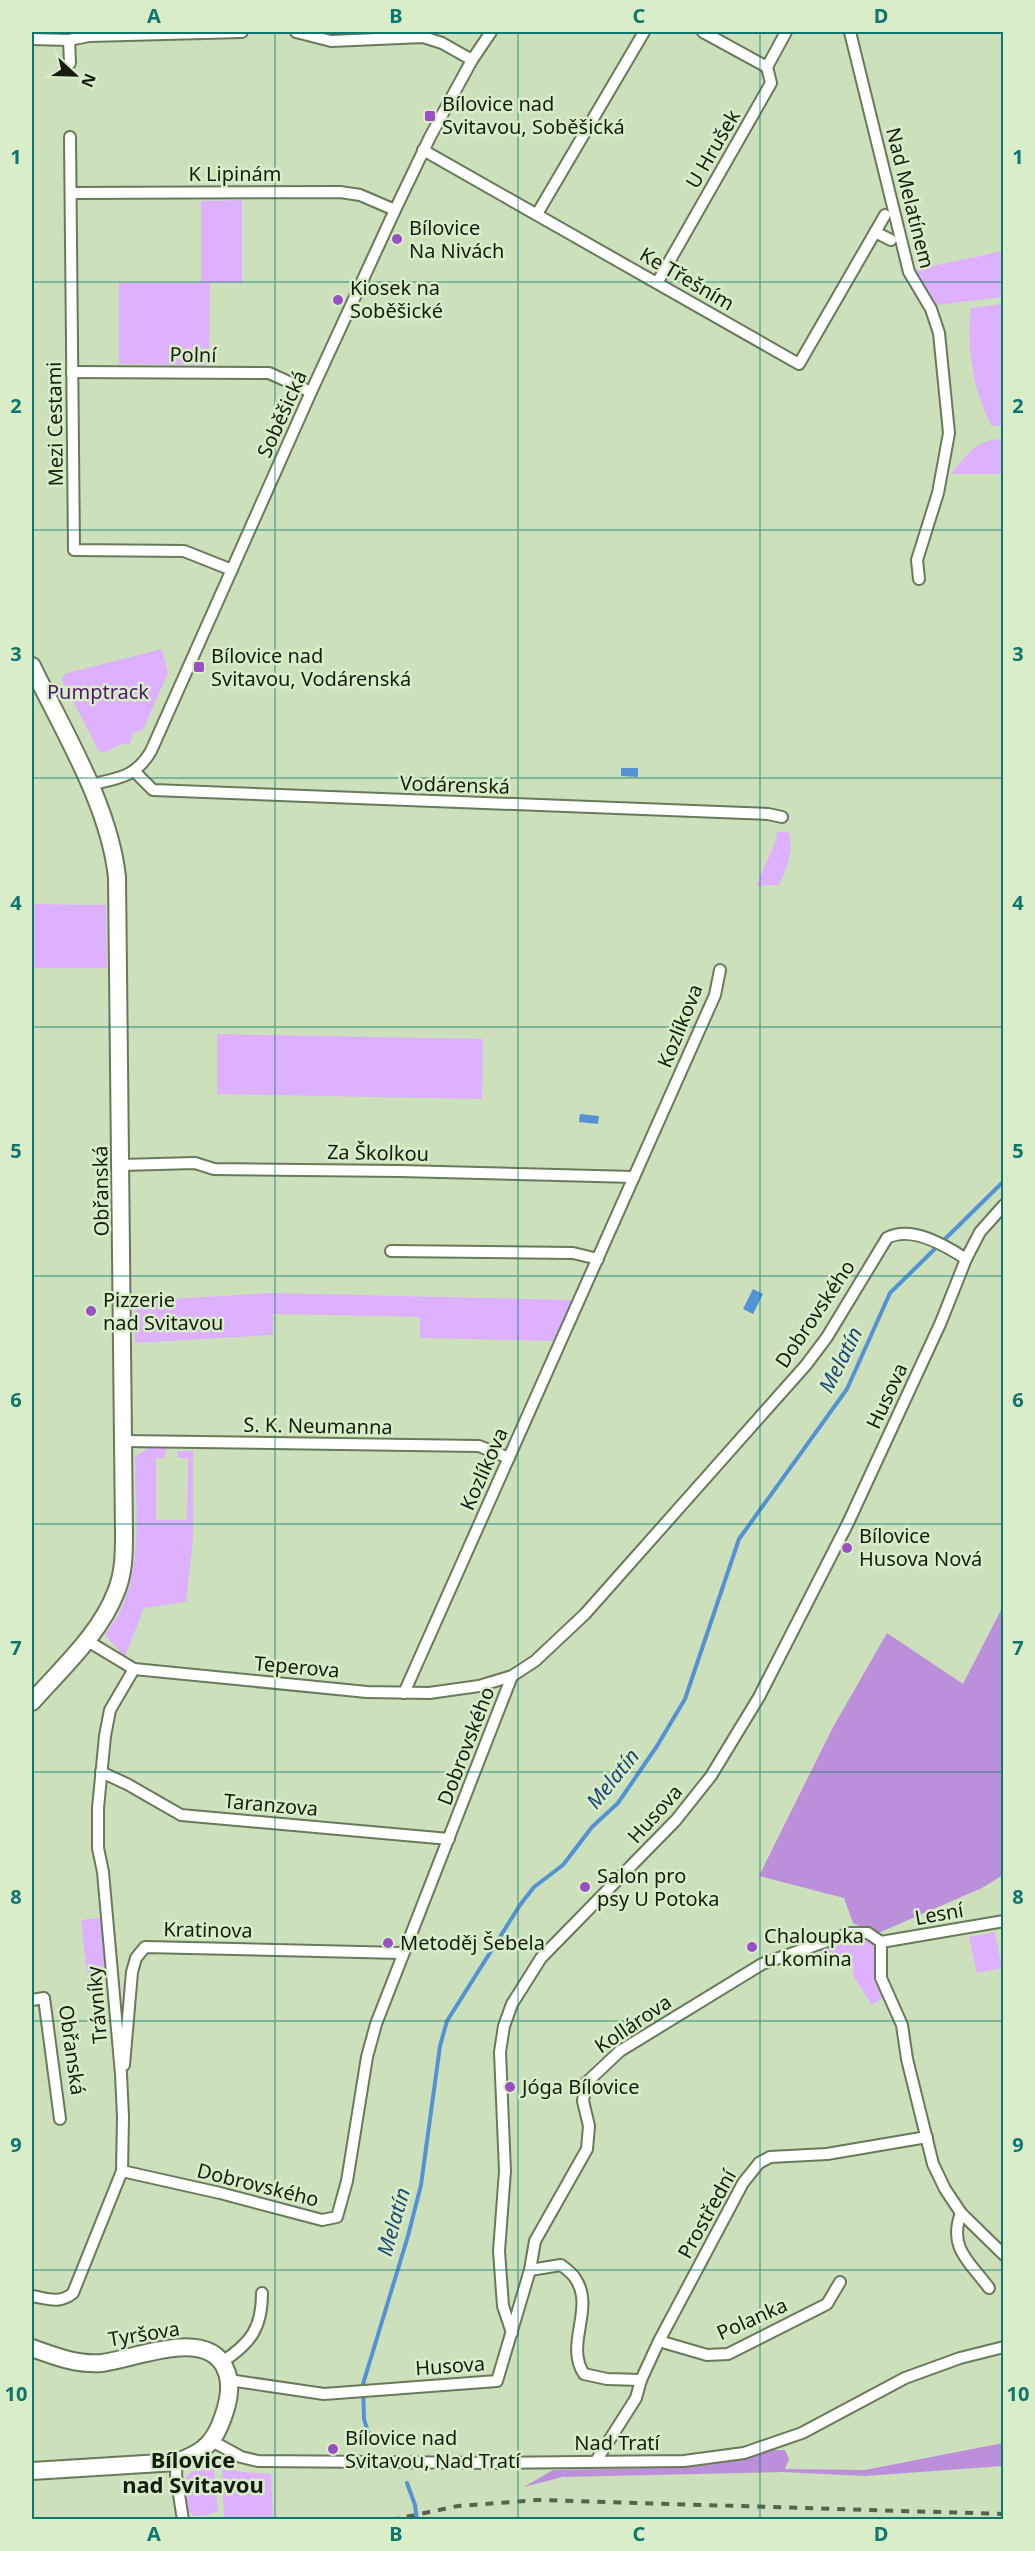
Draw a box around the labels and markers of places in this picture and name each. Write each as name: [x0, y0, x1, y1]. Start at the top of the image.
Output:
place label: Bílovice nad Svitavou, Soběšická: [442, 90, 625, 140]
marker: Bílovice nad Svitavou, Soběšická: [423, 109, 437, 123]
place label: Bílovice Na Nivách: [409, 214, 504, 264]
marker: Bílovice Na Nivách: [390, 232, 404, 246]
place label: Kiosek na Soběšické: [350, 274, 443, 324]
marker: Kiosek na Soběšické: [331, 293, 345, 307]
place label: Bílovice nad Svitavou, Vodárenská: [211, 642, 411, 692]
marker: Bílovice nad Svitavou, Vodárenská: [192, 660, 206, 674]
place label: Pizzerie nad Svitavou: [103, 1286, 223, 1336]
marker: Pizzerie nad Svitavou: [84, 1304, 98, 1318]
place label: Bílovice Husova Nová: [859, 1522, 982, 1572]
marker: Bílovice Husova Nová: [840, 1541, 854, 1555]
place label: Salon pro psy U Potoka: [597, 1862, 720, 1912]
marker: Salon pro psy U Potoka: [578, 1880, 592, 1894]
place label: Chaloupka u komina: [764, 1922, 864, 1972]
place label: Metoděj Šebela: [400, 1929, 545, 1956]
marker: Metoděj Šebela: [381, 1936, 395, 1950]
marker: Chaloupka u komina: [745, 1940, 759, 1954]
place label: Jóga Bílovice: [520, 2073, 640, 2100]
marker: Jóga Bílovice: [503, 2080, 517, 2094]
place label: Bílovice nad Svitavou, Nad Tratí: [345, 2424, 521, 2474]
marker: Bílovice nad Svitavou, Nad Tratí: [326, 2442, 340, 2456]

